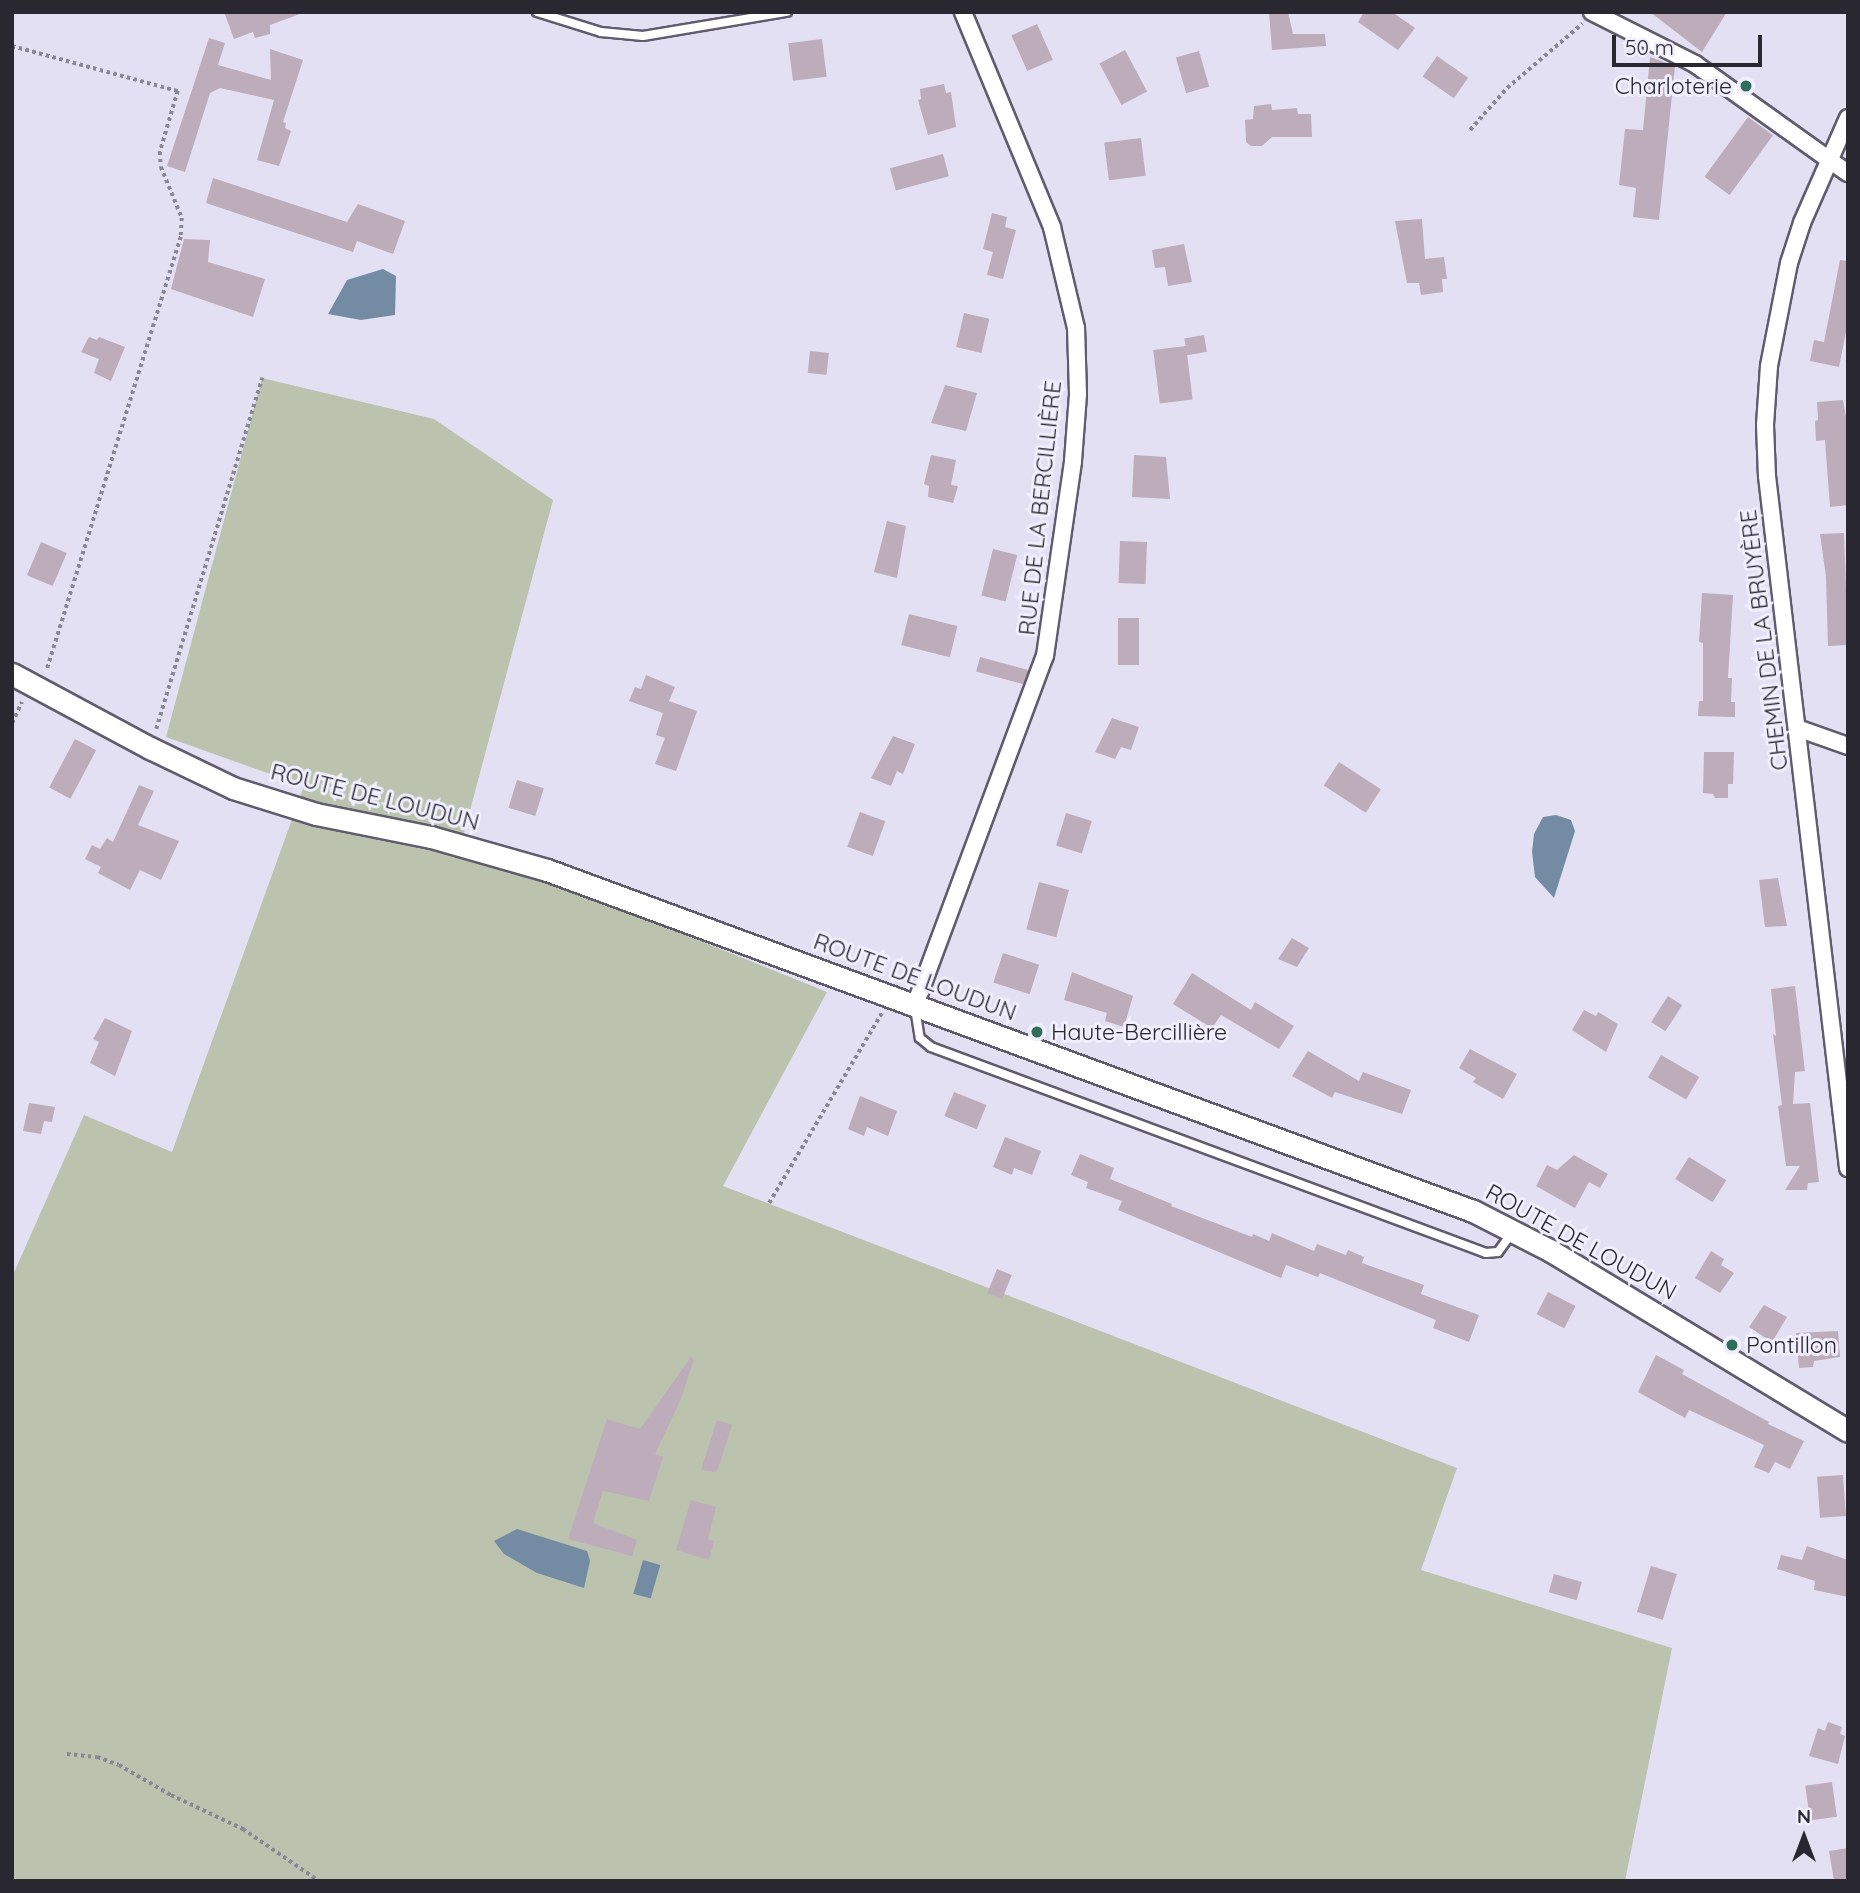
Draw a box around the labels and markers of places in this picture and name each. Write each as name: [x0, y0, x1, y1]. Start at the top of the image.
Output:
place label: Charloterie: [1615, 72, 1732, 100]
marker: Charloterie: [1738, 78, 1754, 94]
place label: Haute-Bercillière: [1051, 1018, 1227, 1046]
marker: Haute-Bercillière: [1029, 1024, 1045, 1040]
place label: Pontillon: [1746, 1331, 1837, 1359]
marker: Pontillon: [1724, 1337, 1740, 1353]

